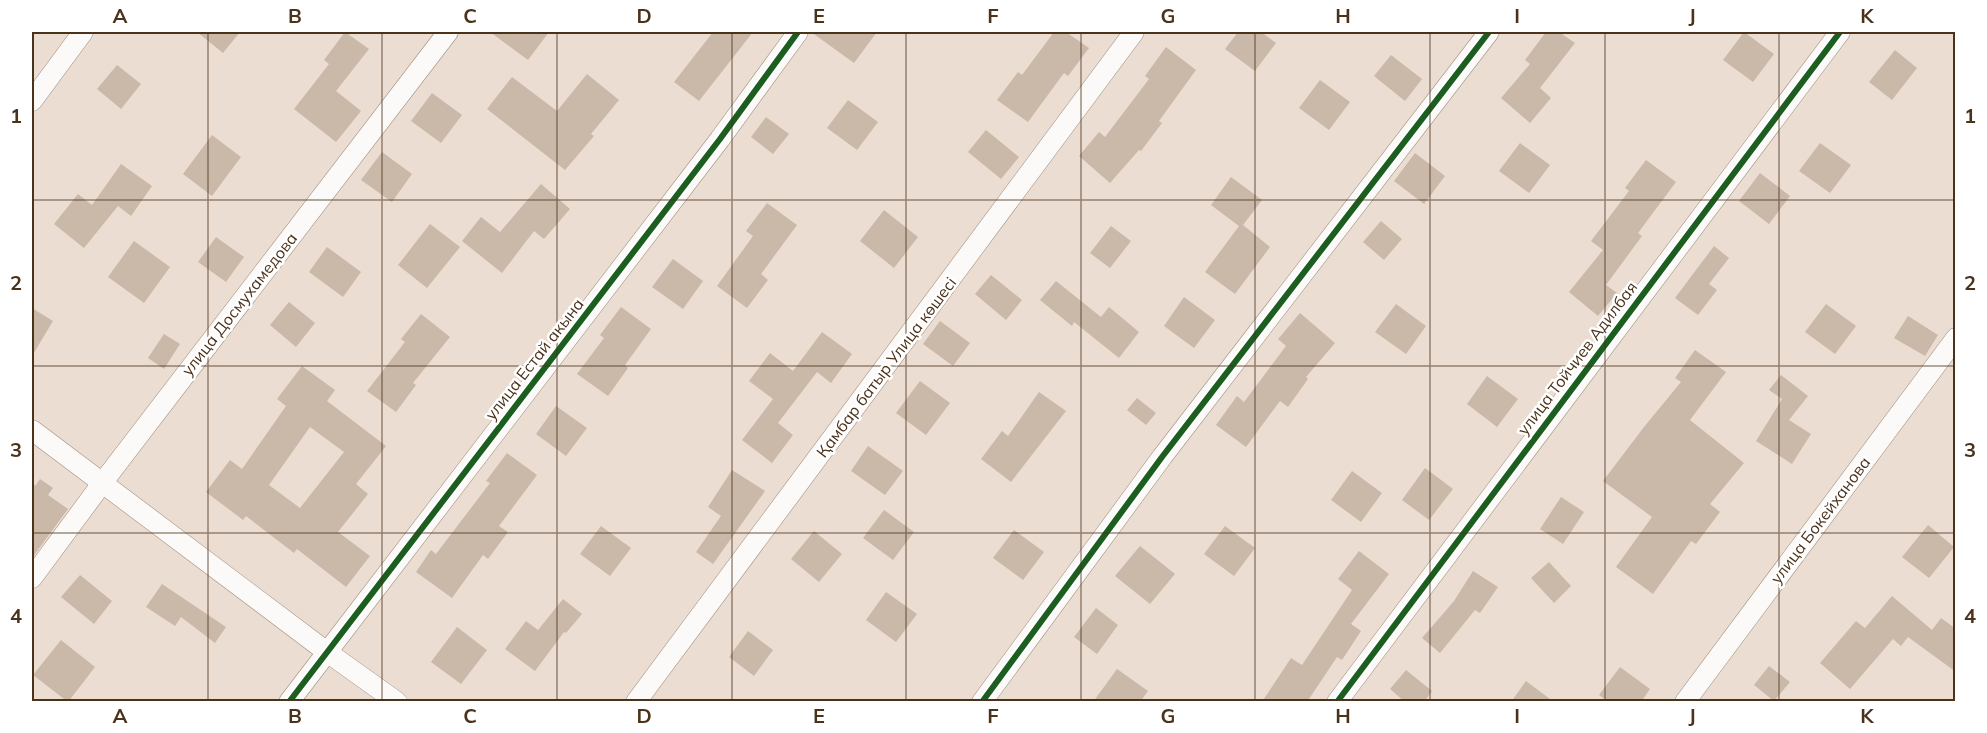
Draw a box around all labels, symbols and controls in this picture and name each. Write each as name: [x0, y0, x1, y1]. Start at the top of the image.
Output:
text: A: [113, 3, 128, 28]
text: B: [288, 3, 302, 28]
text: C: [463, 3, 477, 28]
text: D: [636, 3, 652, 28]
text: E: [813, 3, 825, 28]
text: F: [987, 3, 999, 28]
text: G: [1161, 3, 1175, 28]
text: H: [1335, 3, 1351, 28]
text: I: [1514, 3, 1520, 28]
text: J: [1688, 3, 1696, 28]
text: K: [1860, 3, 1874, 28]
text: 1: [10, 103, 22, 128]
text: 1: [1964, 103, 1976, 128]
street label: улица Досмухамедова: [177, 228, 301, 380]
text: 2: [10, 270, 22, 295]
text: 2: [1964, 270, 1976, 295]
street label: Қамбар батыр Улица көшесі: [812, 273, 960, 461]
street label: улица Тойчиев Адилбая: [1513, 277, 1641, 439]
street label: улица Естай акына: [480, 294, 588, 424]
text: 3: [10, 437, 22, 462]
text: 3: [1964, 437, 1976, 462]
street label: улица Бокейханова: [1766, 453, 1874, 587]
text: 4: [10, 603, 22, 628]
text: 4: [1964, 603, 1976, 628]
text: A: [113, 703, 128, 728]
text: B: [288, 703, 302, 728]
text: C: [463, 703, 477, 728]
text: D: [636, 703, 652, 728]
text: E: [813, 703, 825, 728]
text: F: [987, 703, 999, 728]
text: G: [1161, 703, 1175, 728]
text: H: [1335, 703, 1351, 728]
text: I: [1514, 703, 1520, 728]
text: J: [1688, 703, 1696, 728]
text: K: [1860, 703, 1874, 728]

